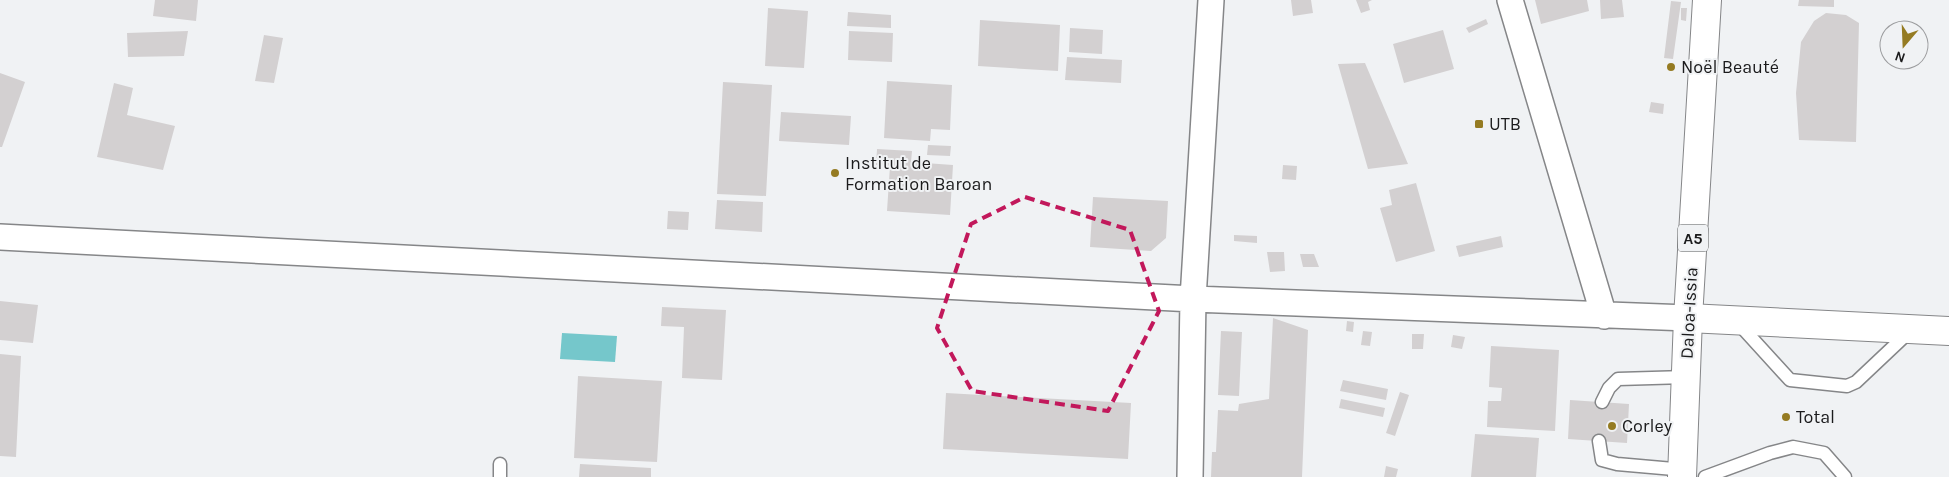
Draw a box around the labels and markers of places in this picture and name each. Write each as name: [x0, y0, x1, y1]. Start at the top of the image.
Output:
place label: Noël Beauté: [1681, 56, 1779, 78]
marker: Noël Beauté: [1665, 61, 1677, 73]
place label: UTB: [1489, 113, 1521, 135]
marker: UTB: [1473, 118, 1485, 130]
place label: Institut de Formation Baroan: [845, 152, 992, 195]
marker: Institut de Formation Baroan: [829, 167, 841, 179]
place label: Total: [1796, 406, 1835, 428]
marker: Total: [1780, 411, 1792, 423]
place label: Corley: [1622, 415, 1673, 437]
marker: Corley: [1606, 420, 1618, 432]

